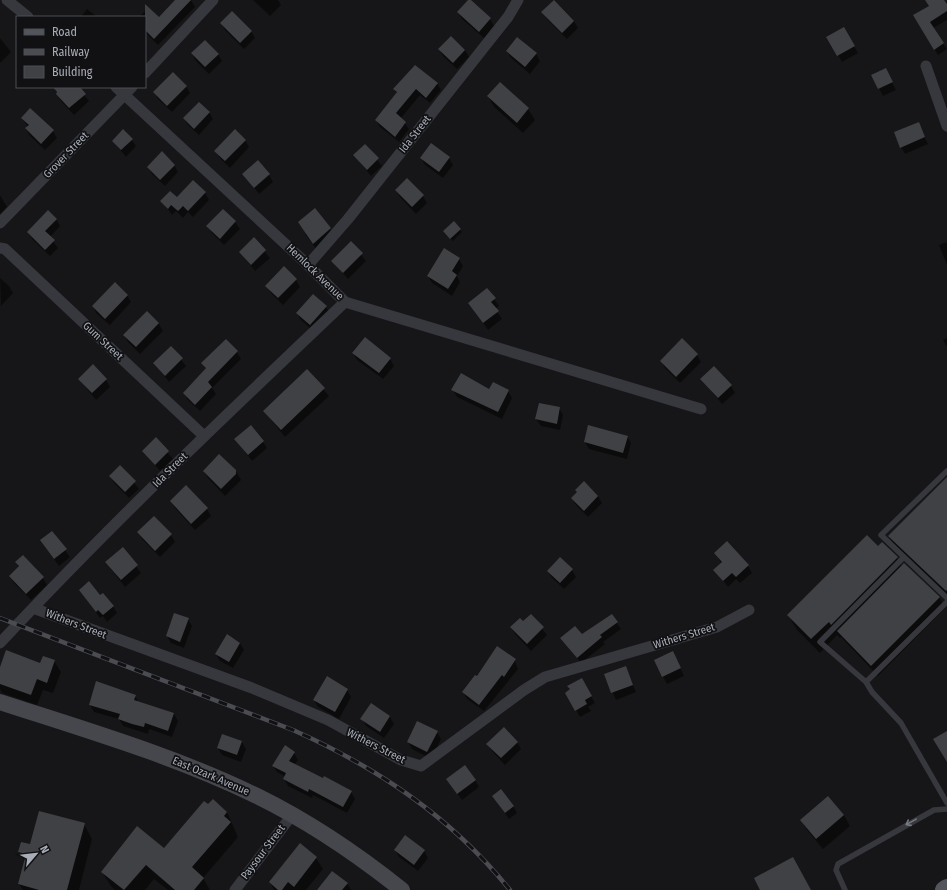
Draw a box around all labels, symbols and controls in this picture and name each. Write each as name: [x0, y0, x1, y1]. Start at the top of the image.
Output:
legend: [16, 16, 146, 88]
text: Road: [52, 25, 77, 39]
text: Railway: [52, 45, 90, 59]
text: Building: [52, 65, 93, 79]
street label: Ida Street: [396, 112, 434, 155]
street label: Grover Street: [41, 129, 92, 181]
street label: Hemlock Avenue: [284, 241, 346, 303]
street label: Gum Street: [80, 319, 126, 363]
street label: Ida Street: [150, 450, 190, 490]
street label: Withers Street: [44, 606, 109, 642]
street label: Withers Street: [652, 620, 717, 652]
street label: Withers Street: [345, 726, 408, 766]
street label: East Ozark Avenue: [171, 754, 251, 798]
one-way arrow: [905, 819, 917, 827]
street label: Paysour Street: [238, 822, 288, 882]
north arrow: [16, 834, 56, 874]
text: N: [37, 844, 52, 856]

